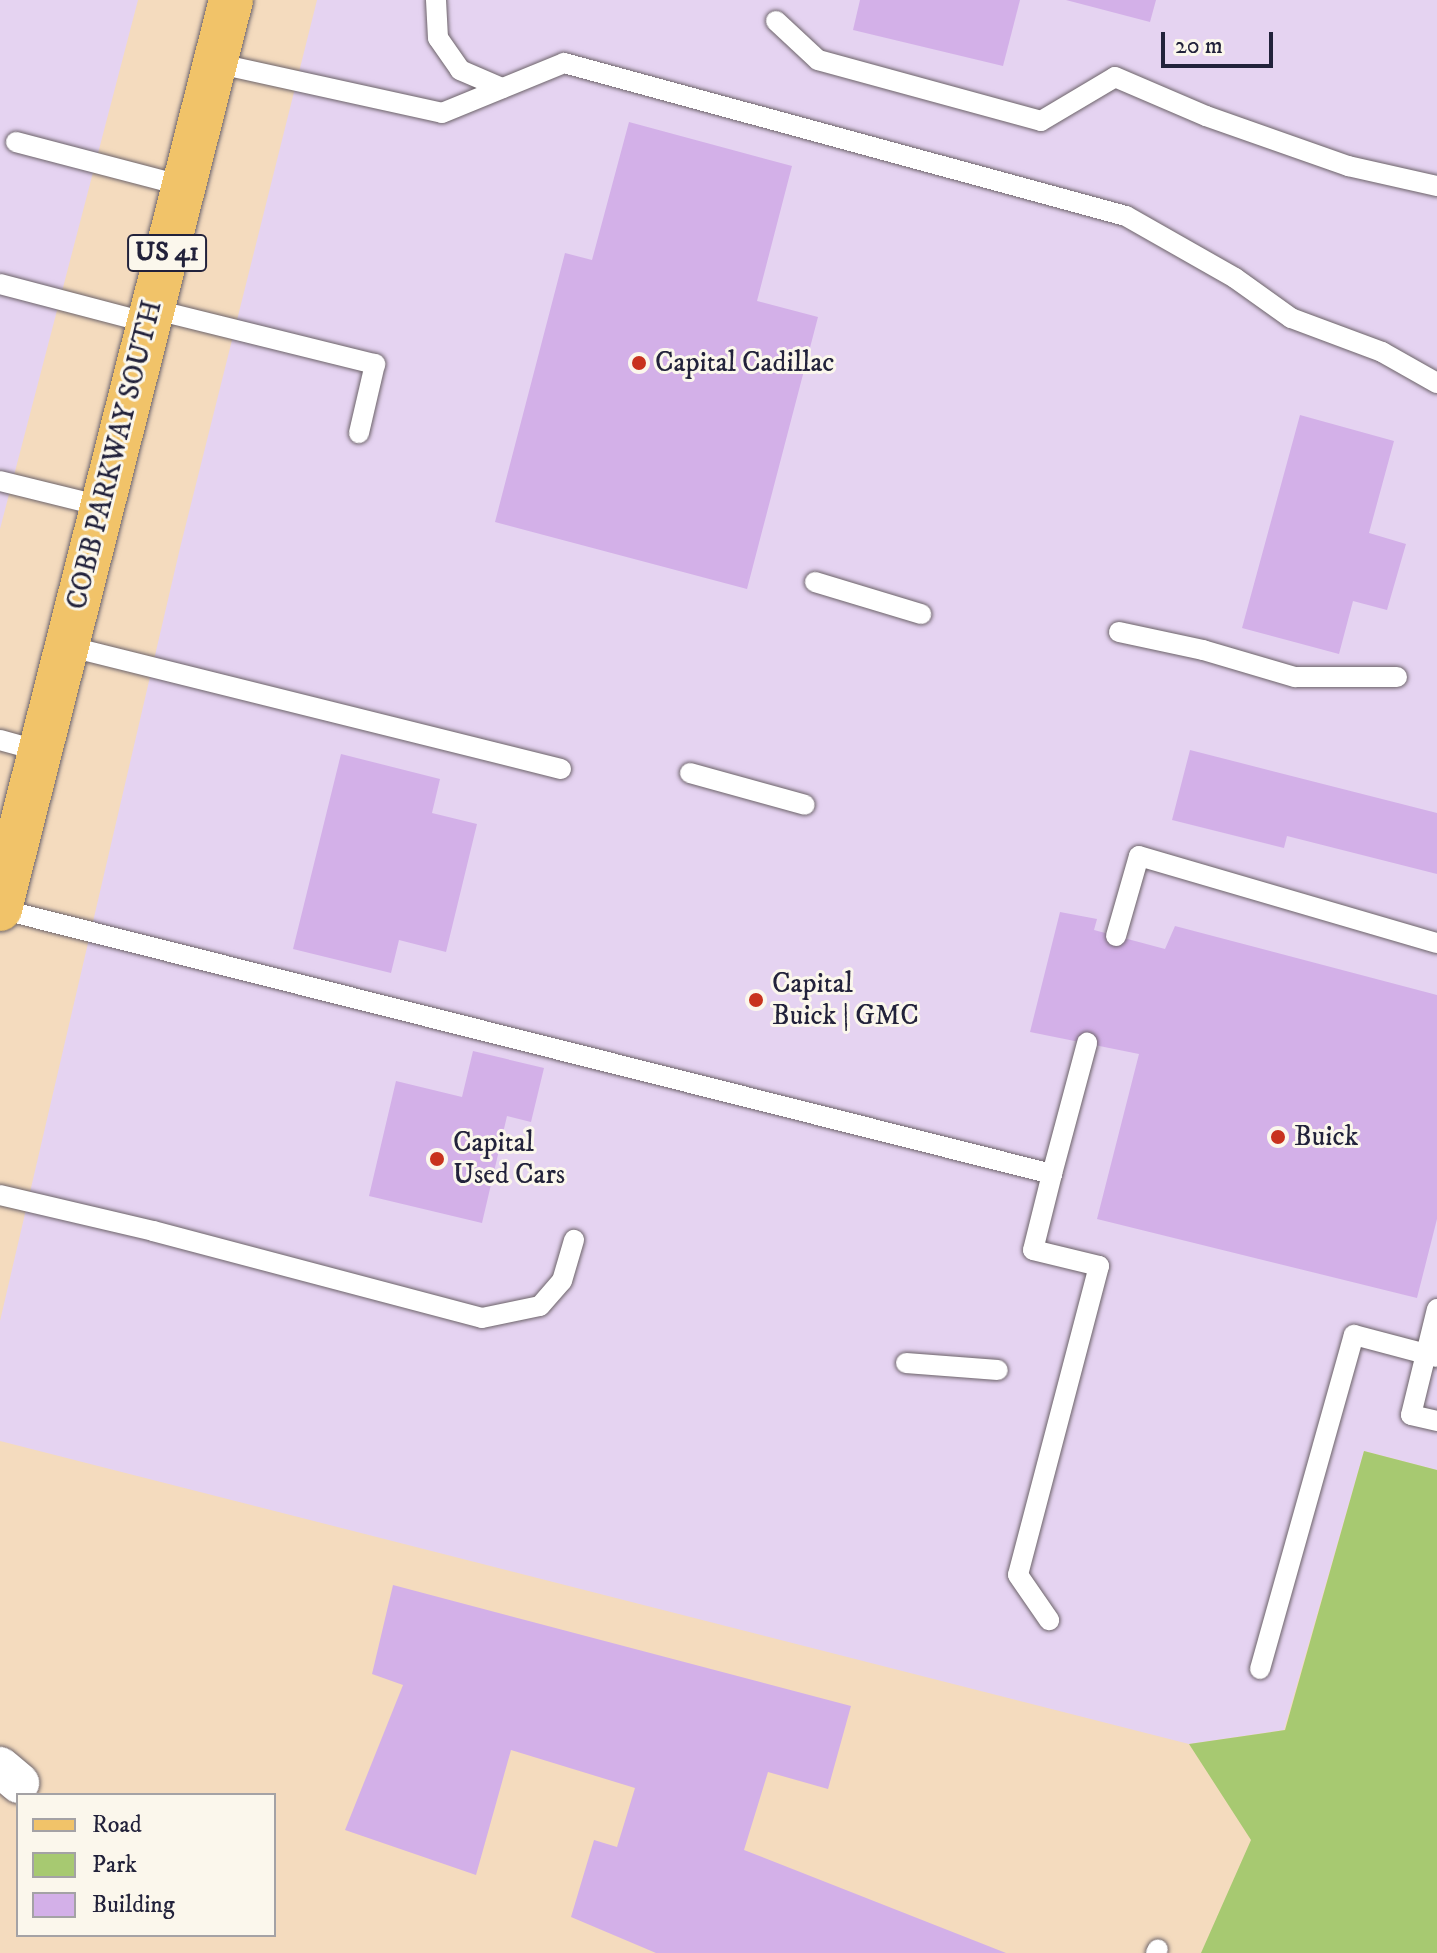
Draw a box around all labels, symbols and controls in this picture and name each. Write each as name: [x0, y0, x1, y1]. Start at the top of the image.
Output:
scale bar: [1165, 16, 1277, 66]
text: 20 m: [1175, 31, 1223, 61]
road number: US 41: [127, 231, 207, 275]
street label: COBB PARKWAY SOUTH: [60, 297, 170, 613]
place label: Capital Cadillac: [655, 346, 834, 380]
marker: Capital Cadillac: [630, 354, 648, 372]
place label: Capital Buick | GMC: [772, 967, 919, 1033]
marker: Capital Buick | GMC: [747, 991, 765, 1009]
place label: Buick: [1294, 1120, 1358, 1154]
place label: Capital Used Cars: [453, 1126, 565, 1192]
marker: Buick: [1269, 1128, 1287, 1146]
marker: Capital Used Cars: [428, 1150, 446, 1168]
legend: [16, 1793, 276, 1937]
text: Road: [92, 1810, 142, 1840]
text: Park: [92, 1850, 137, 1880]
text: Building: [92, 1890, 175, 1920]

